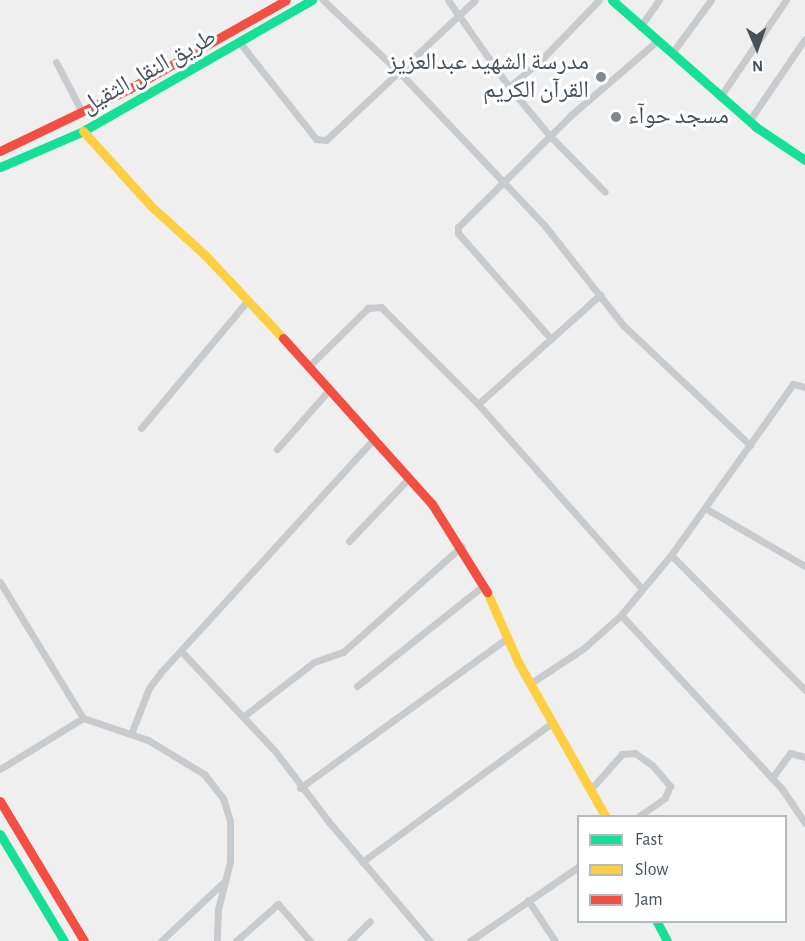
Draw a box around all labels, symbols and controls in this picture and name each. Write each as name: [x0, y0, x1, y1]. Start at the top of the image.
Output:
north arrow: [727, 18, 787, 78]
street label: طريق النقل الثقيل: [76, 23, 222, 121]
place label: مدرسة الشهيد عبدالعزيز القرآن الكريم: [388, 49, 589, 105]
text: N: [752, 58, 763, 74]
marker: مدرسة الشهيد عبدالعزيز القرآن الكريم: [594, 70, 608, 84]
place label: مسجد حوآء: [628, 103, 729, 131]
marker: مسجد حوآء: [609, 110, 623, 124]
legend: [577, 815, 787, 923]
text: Fast: [635, 831, 663, 849]
text: Slow: [635, 861, 668, 879]
text: Jam: [635, 891, 663, 909]

